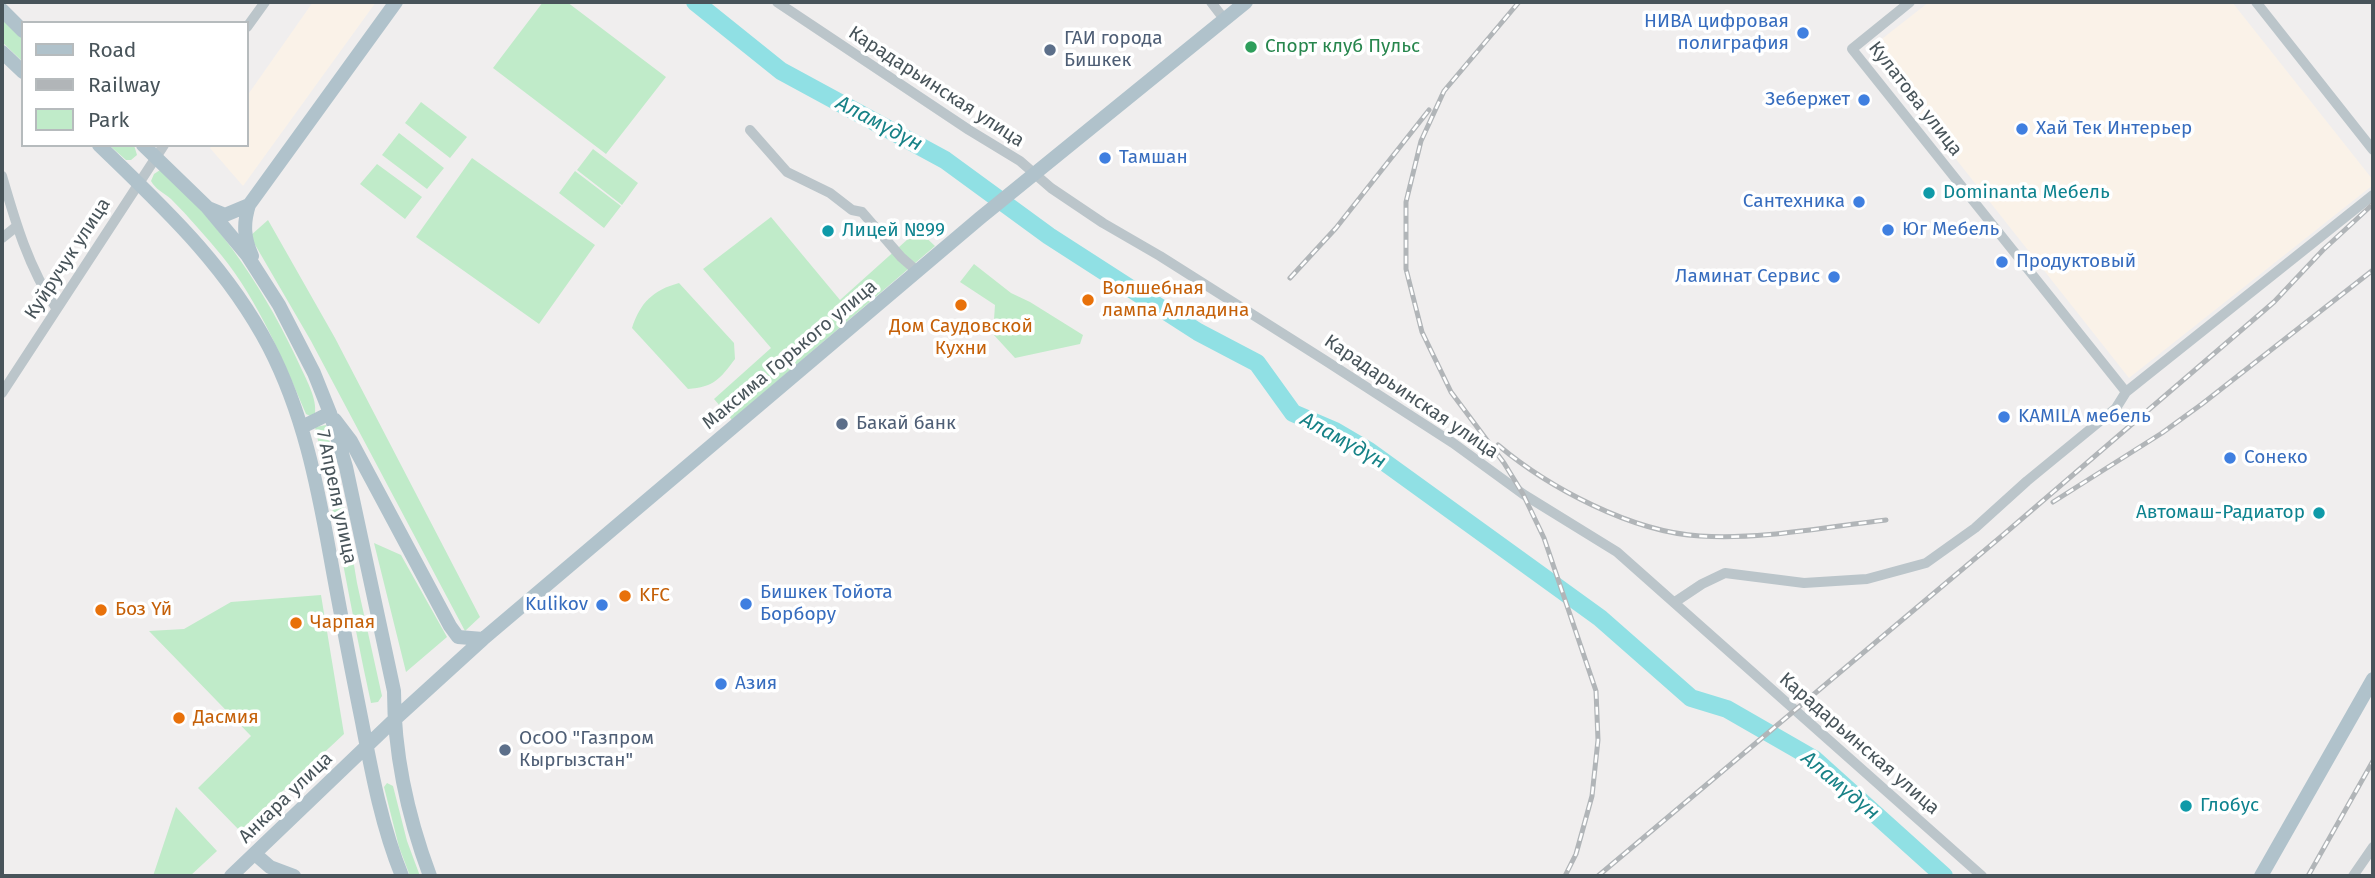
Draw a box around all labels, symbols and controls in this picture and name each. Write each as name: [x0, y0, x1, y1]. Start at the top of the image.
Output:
place label: НИВА цифровая полиграфия: [1644, 11, 1789, 55]
legend: [21, 21, 248, 147]
street label: Карадарьинская улица: [844, 22, 1028, 152]
marker: НИВА цифровая полиграфия: [1795, 25, 1811, 41]
place label: ГАИ города Бишкек: [1064, 28, 1163, 72]
place label: Спорт клуб Пульс: [1265, 36, 1420, 58]
text: Road: [88, 37, 136, 63]
street label: Кулатова улица: [1863, 37, 1967, 161]
marker: Спорт клуб Пульс: [1243, 39, 1259, 55]
marker: ГАИ города Бишкек: [1042, 42, 1058, 58]
text: Railway: [88, 72, 160, 98]
place label: Зебержет: [1765, 89, 1850, 111]
water label: Аламүдүн: [831, 91, 927, 157]
marker: Зебержет: [1856, 92, 1872, 108]
text: Park: [88, 107, 129, 133]
place label: Хай Тек Интерьер: [2036, 118, 2192, 140]
marker: Хай Тек Интерьер: [2014, 121, 2030, 137]
place label: Тамшан: [1119, 147, 1188, 169]
marker: Тамшан: [1097, 150, 1113, 166]
place label: Dominanta Мебель: [1943, 182, 2110, 204]
marker: Dominanta Мебель: [1921, 185, 1937, 201]
place label: Сантехника: [1743, 191, 1845, 213]
street label: Куйручук улица: [20, 194, 116, 324]
marker: Сантехника: [1851, 194, 1867, 210]
place label: Юг Мебель: [1902, 219, 1999, 241]
place label: Лицей №99: [842, 220, 945, 242]
marker: Юг Мебель: [1880, 222, 1896, 238]
marker: Лицей №99: [820, 223, 836, 239]
place label: Продуктовый: [2016, 251, 2136, 273]
marker: Продуктовый: [1994, 254, 2010, 270]
place label: Ламинат Сервис: [1675, 266, 1820, 288]
marker: Ламинат Сервис: [1826, 269, 1842, 285]
street label: Максима Горького улица: [698, 275, 882, 435]
place label: Волшебная лампа Алладина: [1102, 278, 1249, 322]
marker: Волшебная лампа Алладина: [1080, 292, 1096, 308]
marker: Дом Саудовской Кухни: [953, 297, 969, 313]
place label: Дом Саудовской Кухни: [889, 316, 1033, 360]
street label: Карадарьинская улица: [1320, 330, 1502, 464]
place label: KAMILA мебель: [2018, 406, 2151, 428]
water label: Аламүдүн: [1296, 407, 1390, 475]
marker: KAMILA мебель: [1996, 409, 2012, 425]
place label: Бакай банк: [856, 413, 956, 435]
marker: Бакай банк: [834, 416, 850, 432]
street label: 7 Апреля улица: [311, 428, 361, 566]
place label: Сонеко: [2244, 447, 2308, 469]
marker: Сонеко: [2222, 450, 2238, 466]
place label: Автомаш-Радиатор: [2136, 502, 2305, 524]
marker: Автомаш-Радиатор: [2311, 505, 2327, 521]
place label: Бишкек Тойота Борбору: [760, 582, 893, 626]
place label: KFC: [639, 585, 670, 607]
marker: KFC: [617, 588, 633, 604]
place label: Kulikov: [525, 594, 588, 616]
marker: Бишкек Тойота Борбору: [738, 596, 754, 612]
marker: Kulikov: [594, 597, 610, 613]
place label: Боз Үй: [115, 599, 172, 621]
marker: Боз Үй: [93, 602, 109, 618]
place label: Чарпая: [310, 612, 375, 634]
marker: Чарпая: [288, 615, 304, 631]
street label: Карадарьинская улица: [1774, 668, 1944, 820]
place label: Азия: [735, 673, 777, 695]
marker: Азия: [713, 676, 729, 692]
place label: Дасмия: [193, 707, 259, 729]
marker: Дасмия: [171, 710, 187, 726]
place label: ОсОО "Газпром Кыргызстан": [519, 728, 654, 772]
marker: ОсОО "Газпром Кыргызстан": [497, 742, 513, 758]
water label: Аламүдүн: [1796, 746, 1884, 826]
street label: Анкара улица: [234, 748, 338, 848]
place label: Глобус: [2200, 795, 2259, 817]
marker: Глобус: [2178, 798, 2194, 814]

